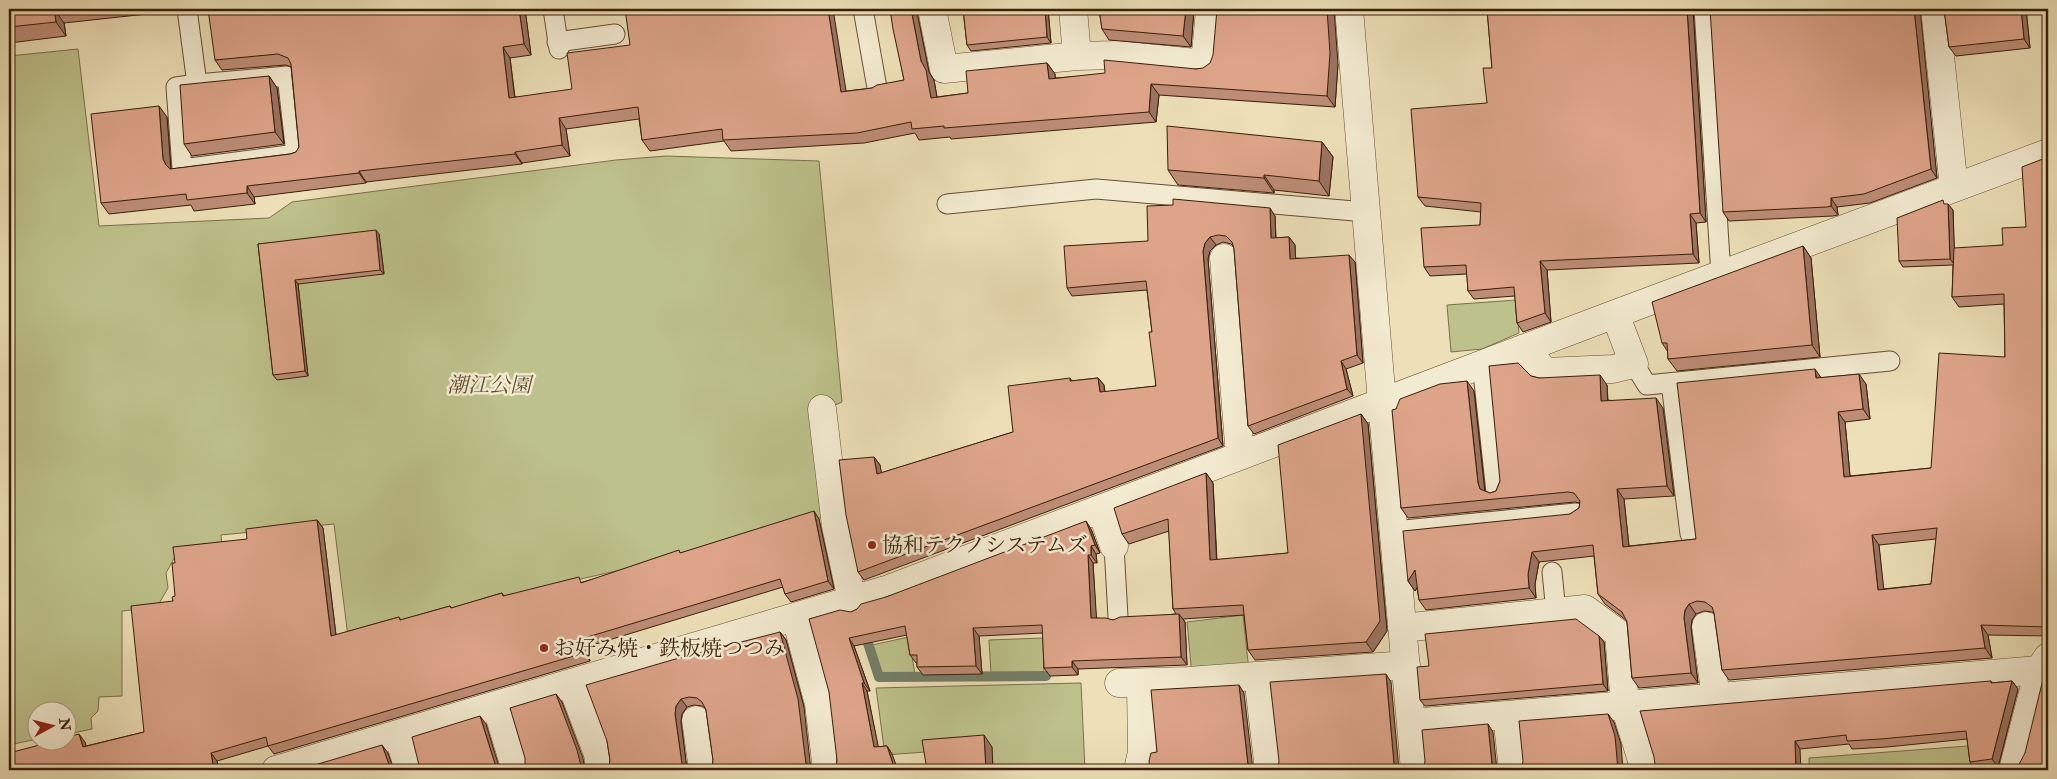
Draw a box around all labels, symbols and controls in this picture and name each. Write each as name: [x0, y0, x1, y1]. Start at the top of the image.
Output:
park label: 潮江公園: [447, 372, 534, 399]
place label: 協和テクノシステムズ: [882, 532, 1088, 559]
marker: 協和テクノシステムズ: [866, 539, 878, 551]
place label: お好み焼・鉄板焼つつみ: [554, 635, 785, 662]
marker: お好み焼・鉄板焼つつみ: [538, 642, 550, 654]
north arrow: [28, 702, 78, 752]
text: N: [55, 716, 74, 732]

